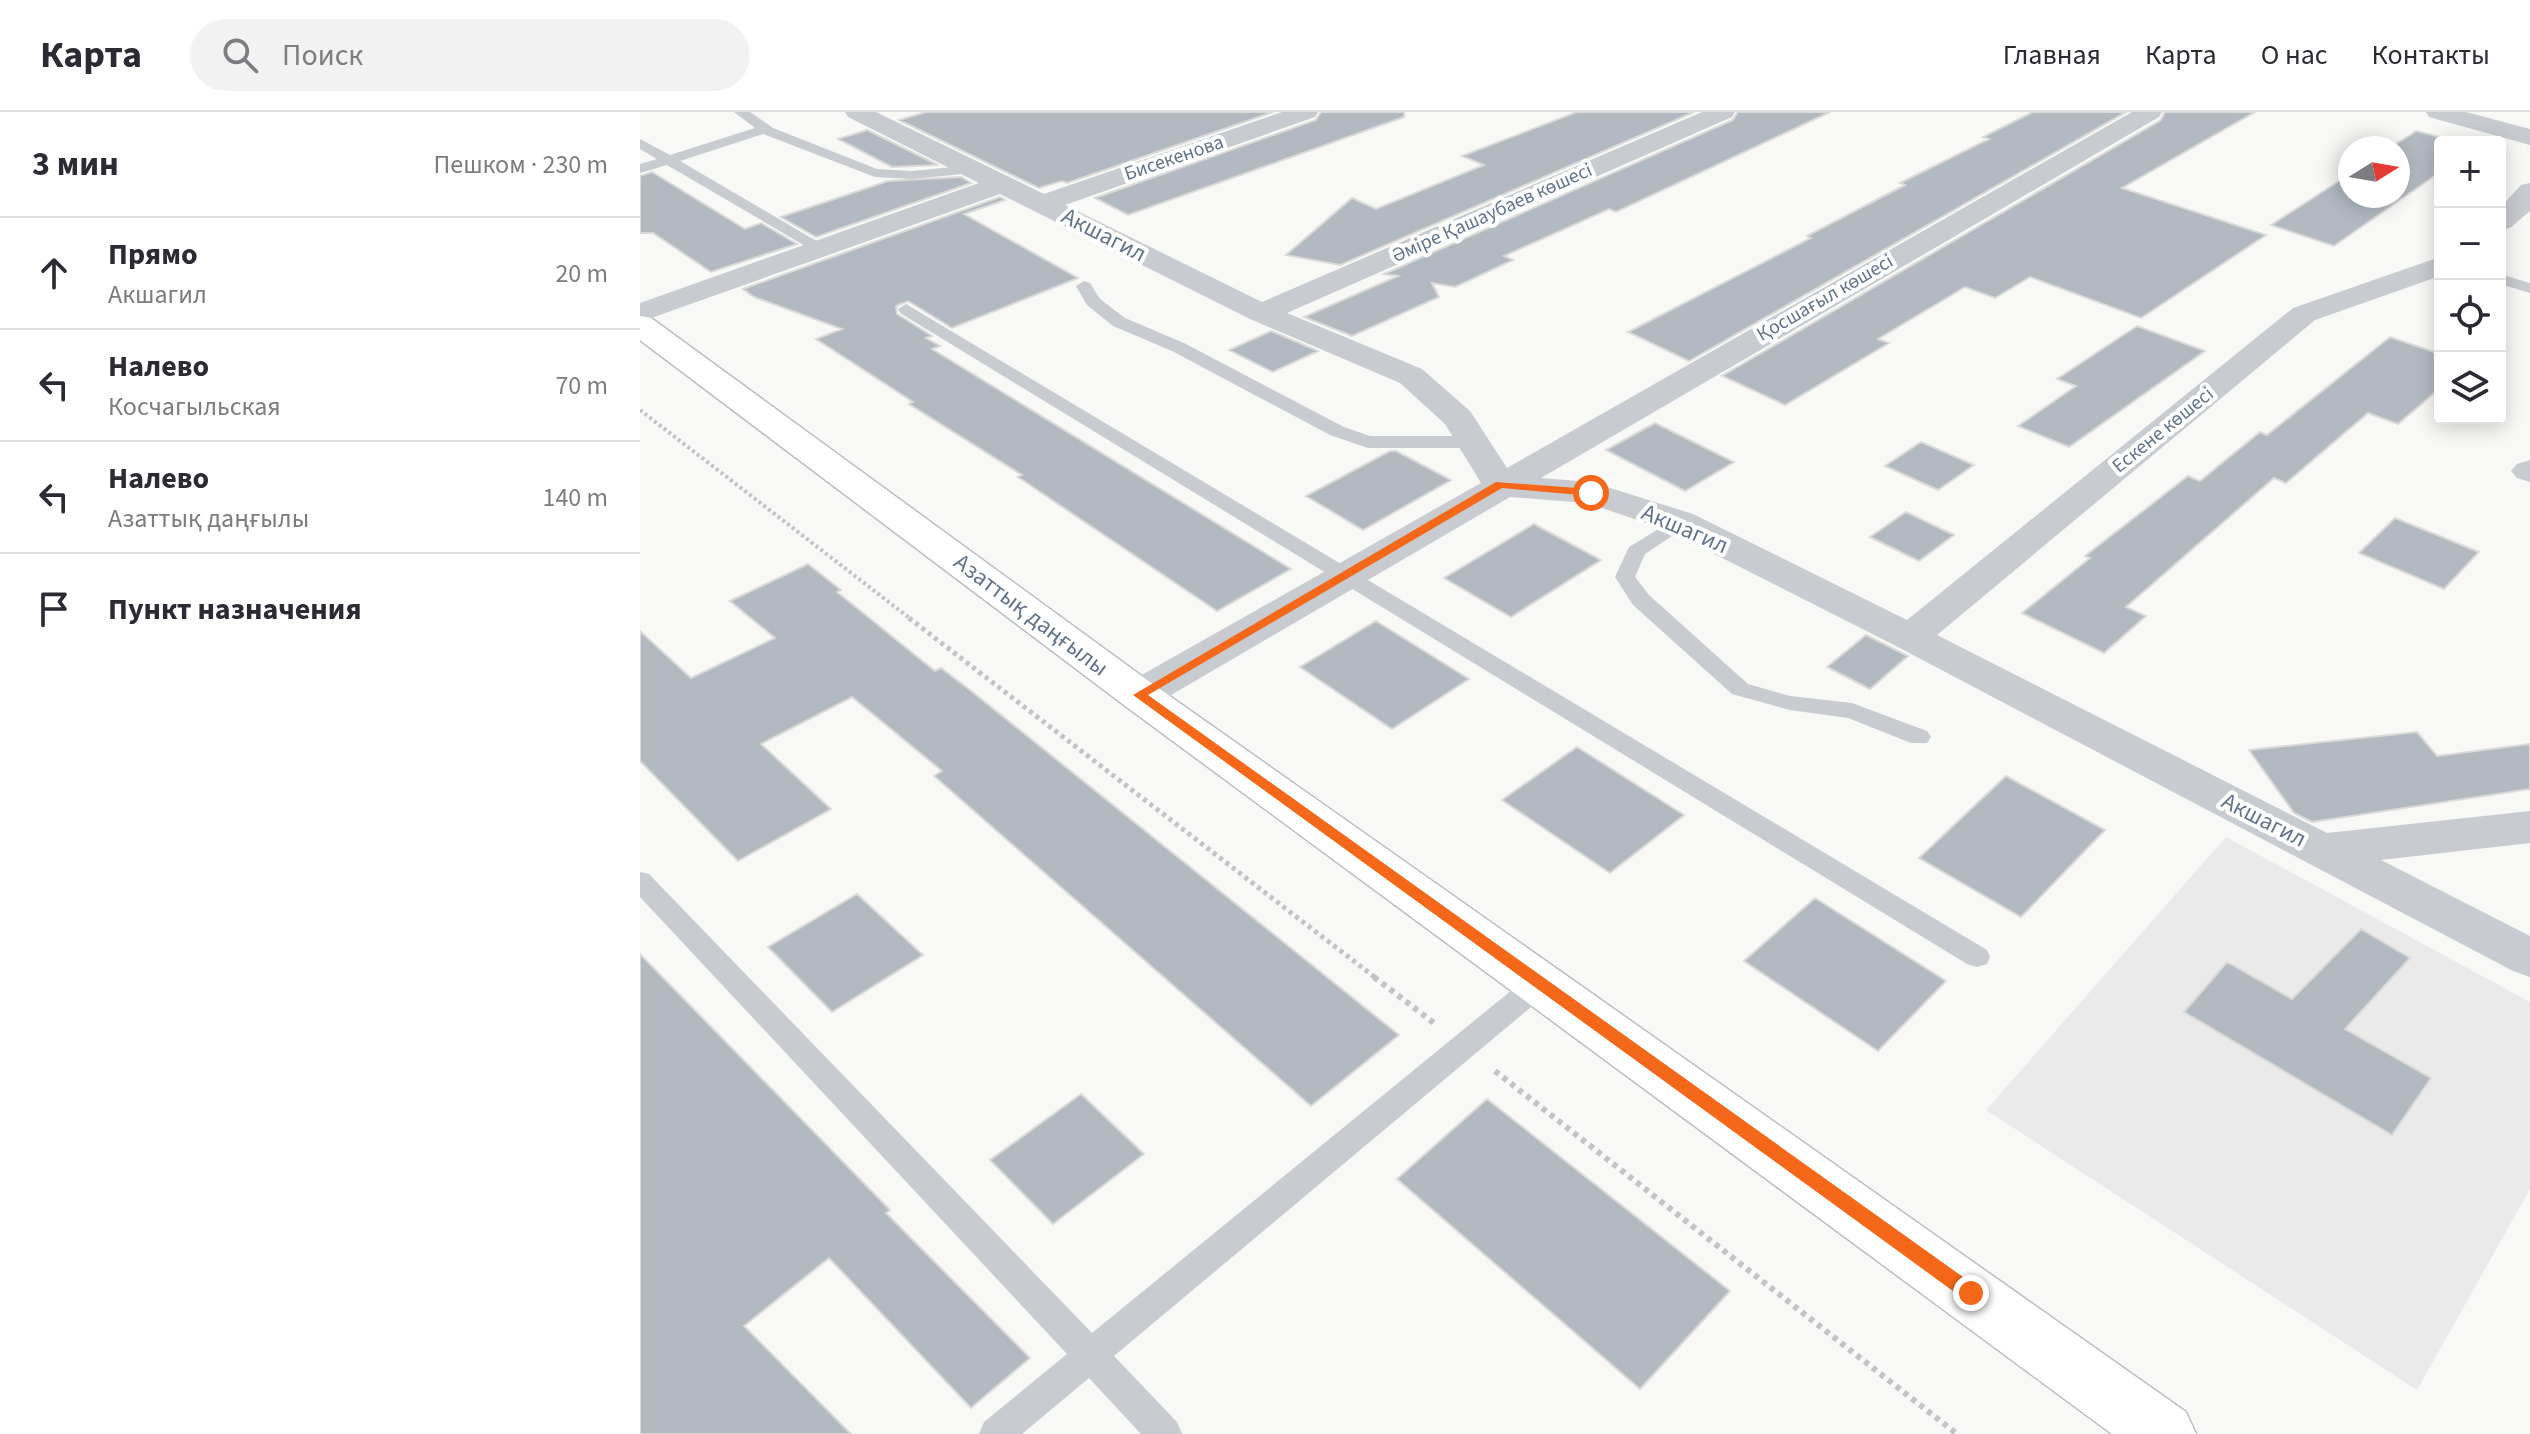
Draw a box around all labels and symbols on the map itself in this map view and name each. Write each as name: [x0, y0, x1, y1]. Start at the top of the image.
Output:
street label: Бисекенова: [1121, 128, 1227, 188]
north arrow: [2338, 136, 2410, 208]
street label: Әміре Қашаубаев көшесі: [1387, 156, 1597, 270]
street label: Акшагил: [1055, 199, 1153, 271]
street label: Қосшағыл көшесі: [1751, 247, 1899, 349]
street label: Ескене көшесі: [2106, 380, 2220, 480]
route start: [1573, 475, 1609, 511]
street label: Акшагил: [1636, 495, 1734, 563]
street label: Азаттық даңғылы: [946, 545, 1116, 685]
street label: Акшагил: [2215, 784, 2313, 856]
route end: [1953, 1275, 1989, 1311]

